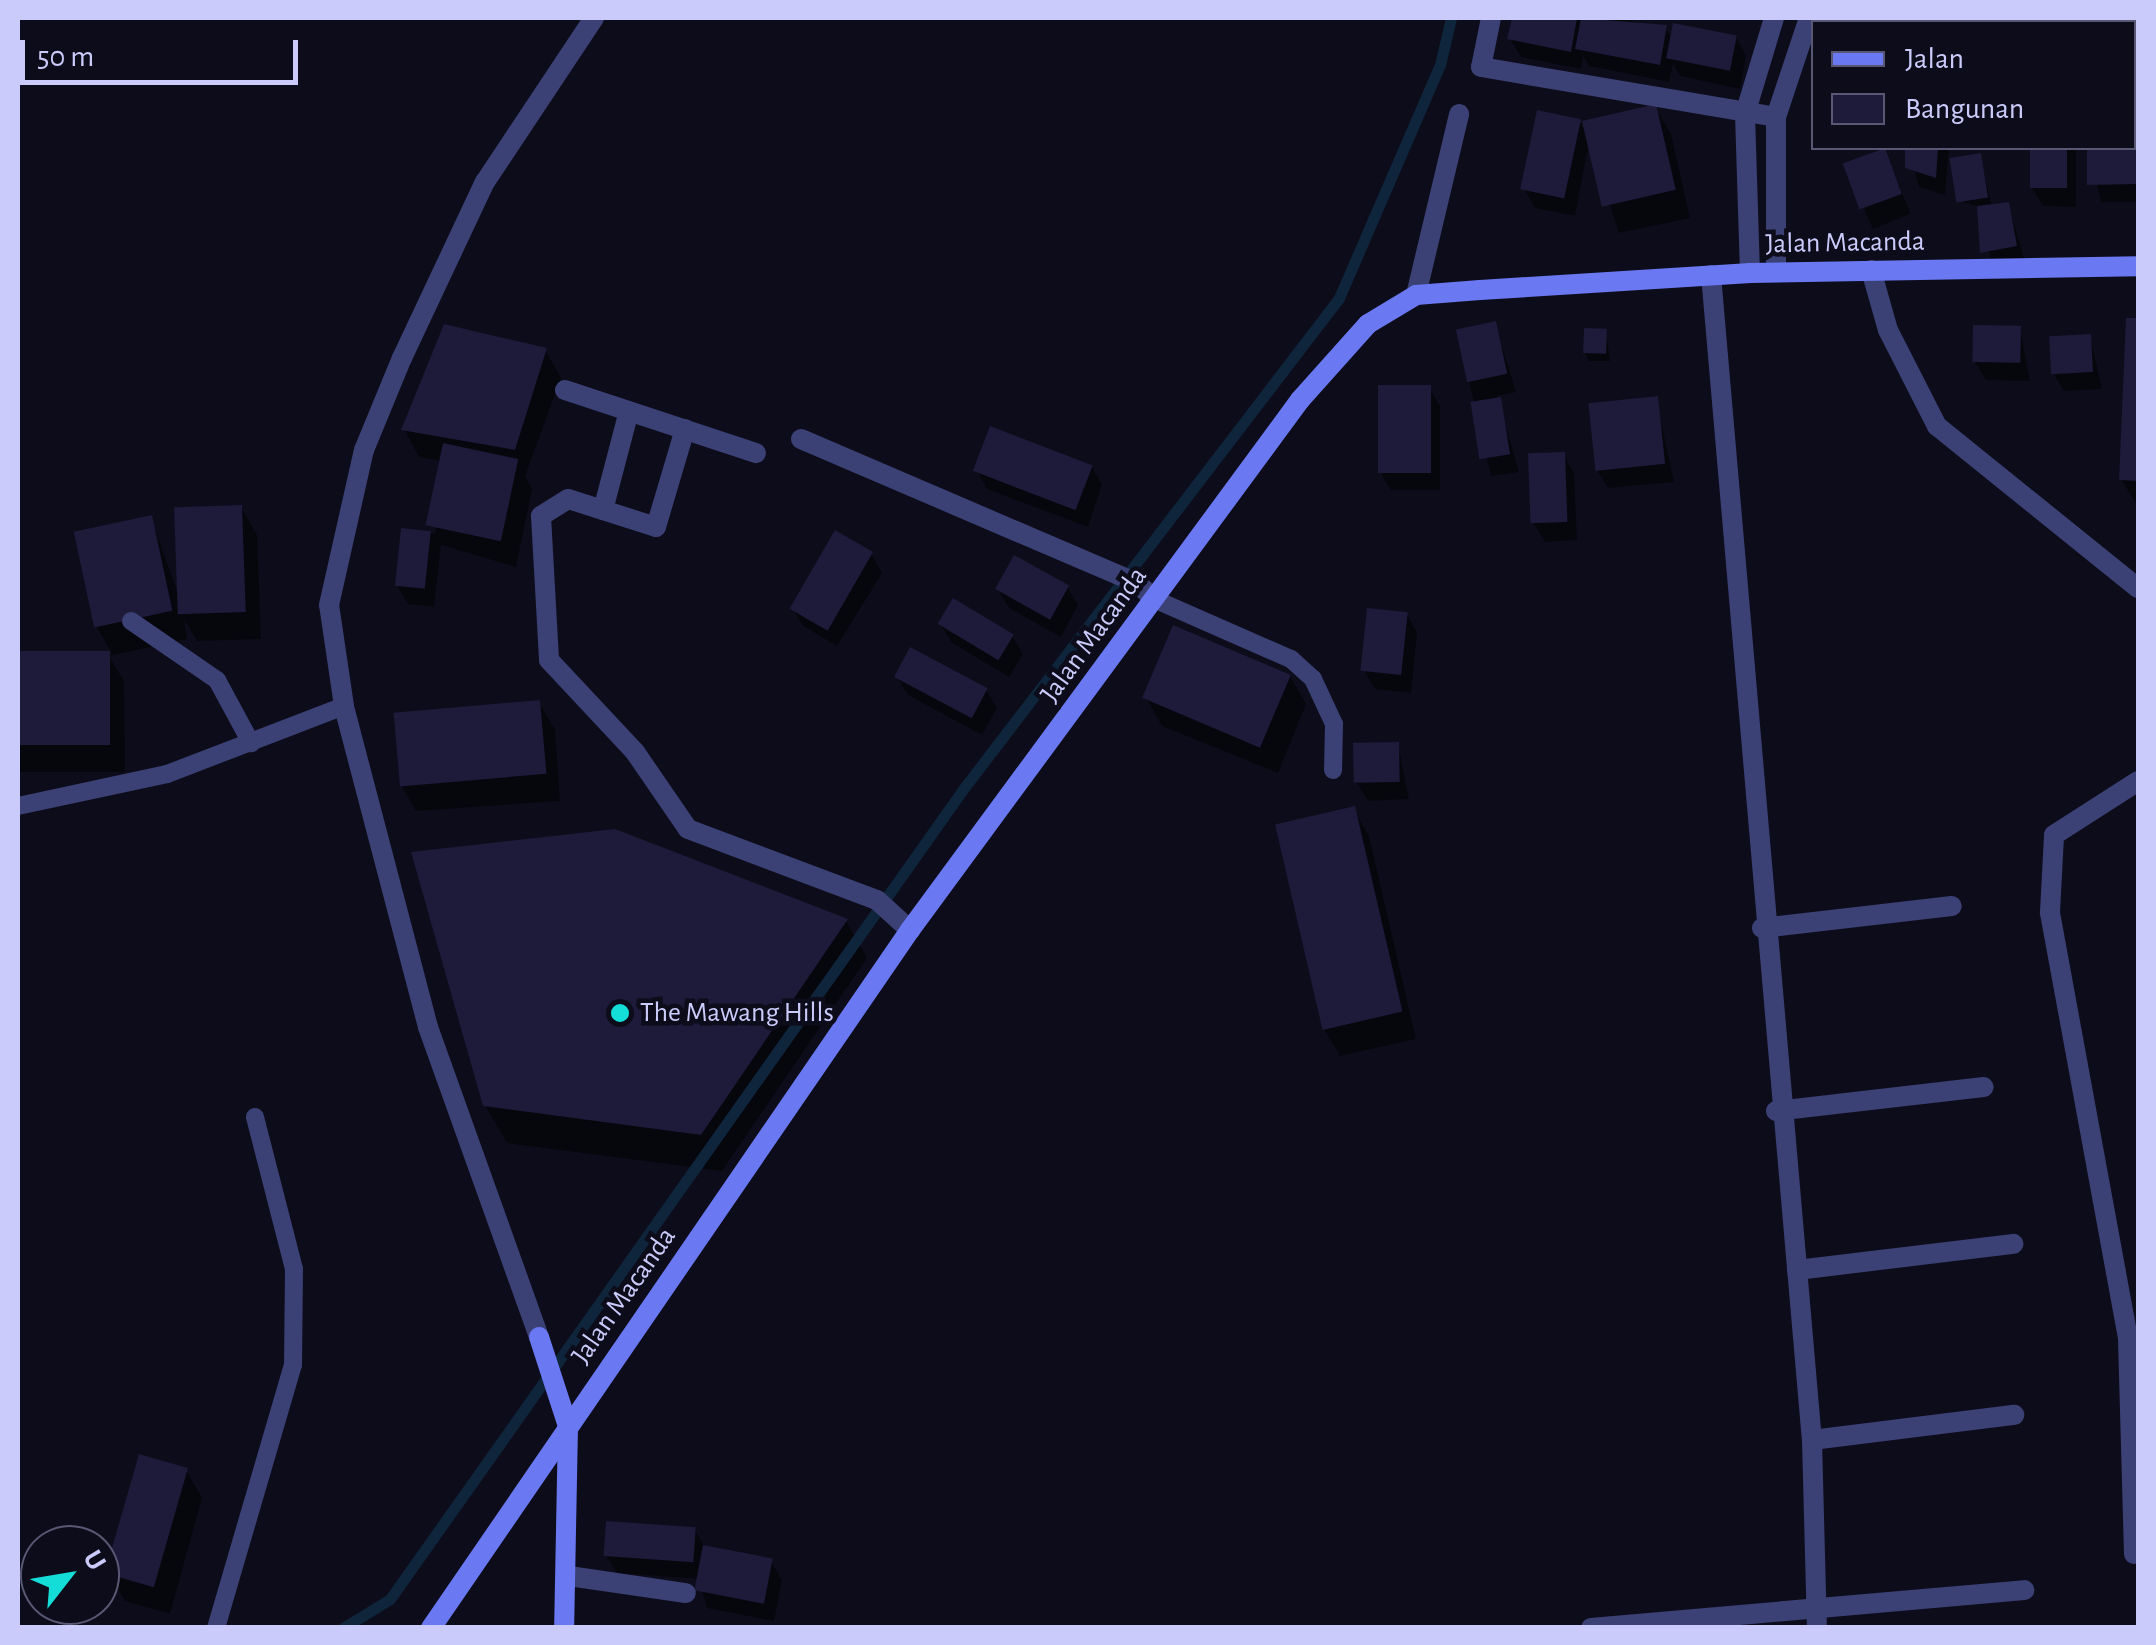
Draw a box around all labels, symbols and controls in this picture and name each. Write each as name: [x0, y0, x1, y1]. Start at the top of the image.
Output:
scale bar: [25, 20, 302, 82]
legend: [1811, 20, 2136, 150]
text: 50 m: [37, 42, 94, 72]
text: Jalan: [1905, 44, 1964, 74]
text: Bangunan: [1905, 94, 2024, 124]
street label: Jalan Macanda: [1765, 225, 1925, 261]
street label: Jalan Macanda: [1034, 561, 1154, 709]
place label: The Mawang Hills: [640, 996, 834, 1030]
marker: The Mawang Hills: [609, 1002, 631, 1024]
street label: Jalan Macanda: [565, 1221, 683, 1371]
north arrow: [20, 1525, 120, 1625]
text: U: [77, 1546, 111, 1575]

